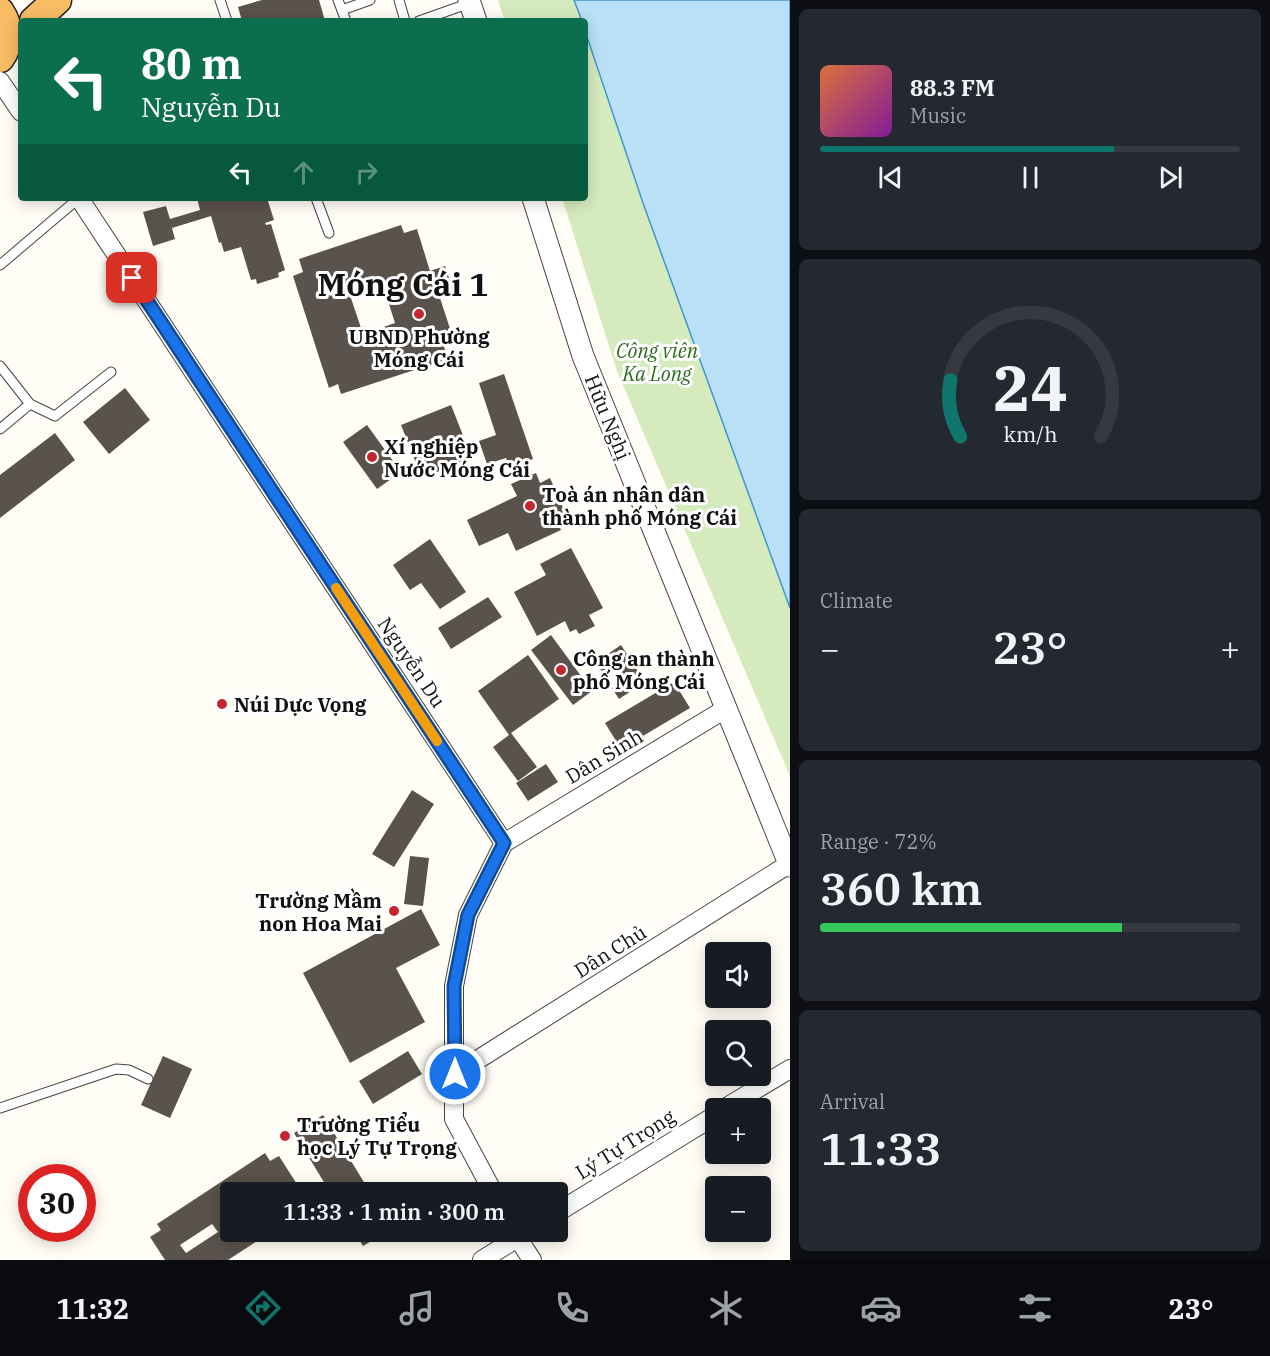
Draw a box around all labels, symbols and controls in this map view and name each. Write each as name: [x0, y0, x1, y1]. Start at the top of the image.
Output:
text: 80 m: [141, 36, 242, 91]
icon: left: [42, 42, 120, 120]
text: 88.3 FM: [910, 73, 995, 102]
text: Nguyễn Du: [141, 89, 281, 124]
text: Music: [910, 102, 966, 129]
icon: left: [224, 156, 257, 189]
icon: ahead: [287, 156, 320, 189]
icon: right: [350, 156, 383, 189]
icon: previous: [874, 161, 907, 194]
icon: pause: [1014, 161, 1047, 194]
icon: next: [1154, 161, 1187, 194]
pin: [106, 252, 157, 303]
icon: arrive: [115, 261, 148, 294]
district label: Móng Cái 1: [317, 263, 489, 305]
marker: UBND Phường Móng Cái: [412, 307, 426, 321]
place label: UBND Phường Móng Cái: [349, 323, 490, 373]
park label: Công viên Ka Long: [616, 337, 699, 387]
text: 24: [993, 347, 1067, 428]
street label: Hữu Nghị: [579, 370, 637, 464]
text: km/h: [1003, 420, 1057, 448]
place label: Xí nghiệp Nước Móng Cái: [384, 433, 530, 483]
marker: Xí nghiệp Nước Móng Cái: [365, 450, 379, 464]
place label: Toà án nhân dân thành phố Móng Cái: [542, 481, 737, 531]
marker: Toà án nhân dân thành phố Móng Cái: [523, 499, 537, 513]
text: Climate: [820, 587, 893, 614]
street label: Nguyễn Du: [372, 611, 452, 713]
text: 23°: [992, 618, 1068, 676]
text: −: [820, 627, 840, 670]
text: +: [1220, 627, 1240, 670]
place label: Công an thành phố Móng Cái: [573, 645, 715, 695]
marker: Công an thành phố Móng Cái: [554, 663, 568, 677]
place label: Núi Dực Vọng: [234, 691, 367, 718]
marker: Núi Dực Vọng: [215, 697, 229, 711]
street label: Dân Sinh: [560, 722, 648, 790]
text: Range · 72%: [820, 828, 937, 855]
text: 360 km: [820, 859, 982, 917]
place label: Trường Mầm non Hoa Mai: [255, 887, 382, 937]
marker: Trường Mầm non Hoa Mai: [387, 904, 401, 918]
street label: Dân Chủ: [569, 918, 651, 984]
map controls: [705, 942, 771, 1242]
button: sound: [705, 942, 771, 1008]
button: search: [705, 1020, 771, 1086]
position arrow: [423, 1042, 487, 1106]
text: Arrival: [820, 1088, 885, 1115]
button: +: [705, 1098, 771, 1164]
street label: Lý Tự Trọng: [570, 1103, 680, 1185]
place label: Trường Tiểu học Lý Tự Trọng: [297, 1111, 457, 1161]
text: 11:33: [820, 1119, 941, 1177]
marker: Trường Tiểu học Lý Tự Trọng: [278, 1129, 292, 1143]
speed limit sign: 30: [18, 1164, 96, 1242]
button: −: [705, 1176, 771, 1242]
text: 11:33 · 1 min · 300 m: [283, 1197, 505, 1226]
icon: directions: [242, 1287, 284, 1329]
icon: music: [396, 1287, 438, 1329]
icon: phone: [551, 1287, 593, 1329]
icon: climate: [705, 1287, 747, 1329]
icon: car: [860, 1287, 902, 1329]
icon: filters: [1014, 1287, 1056, 1329]
text: 11:32: [56, 1291, 129, 1326]
text: 23°: [1169, 1291, 1214, 1326]

